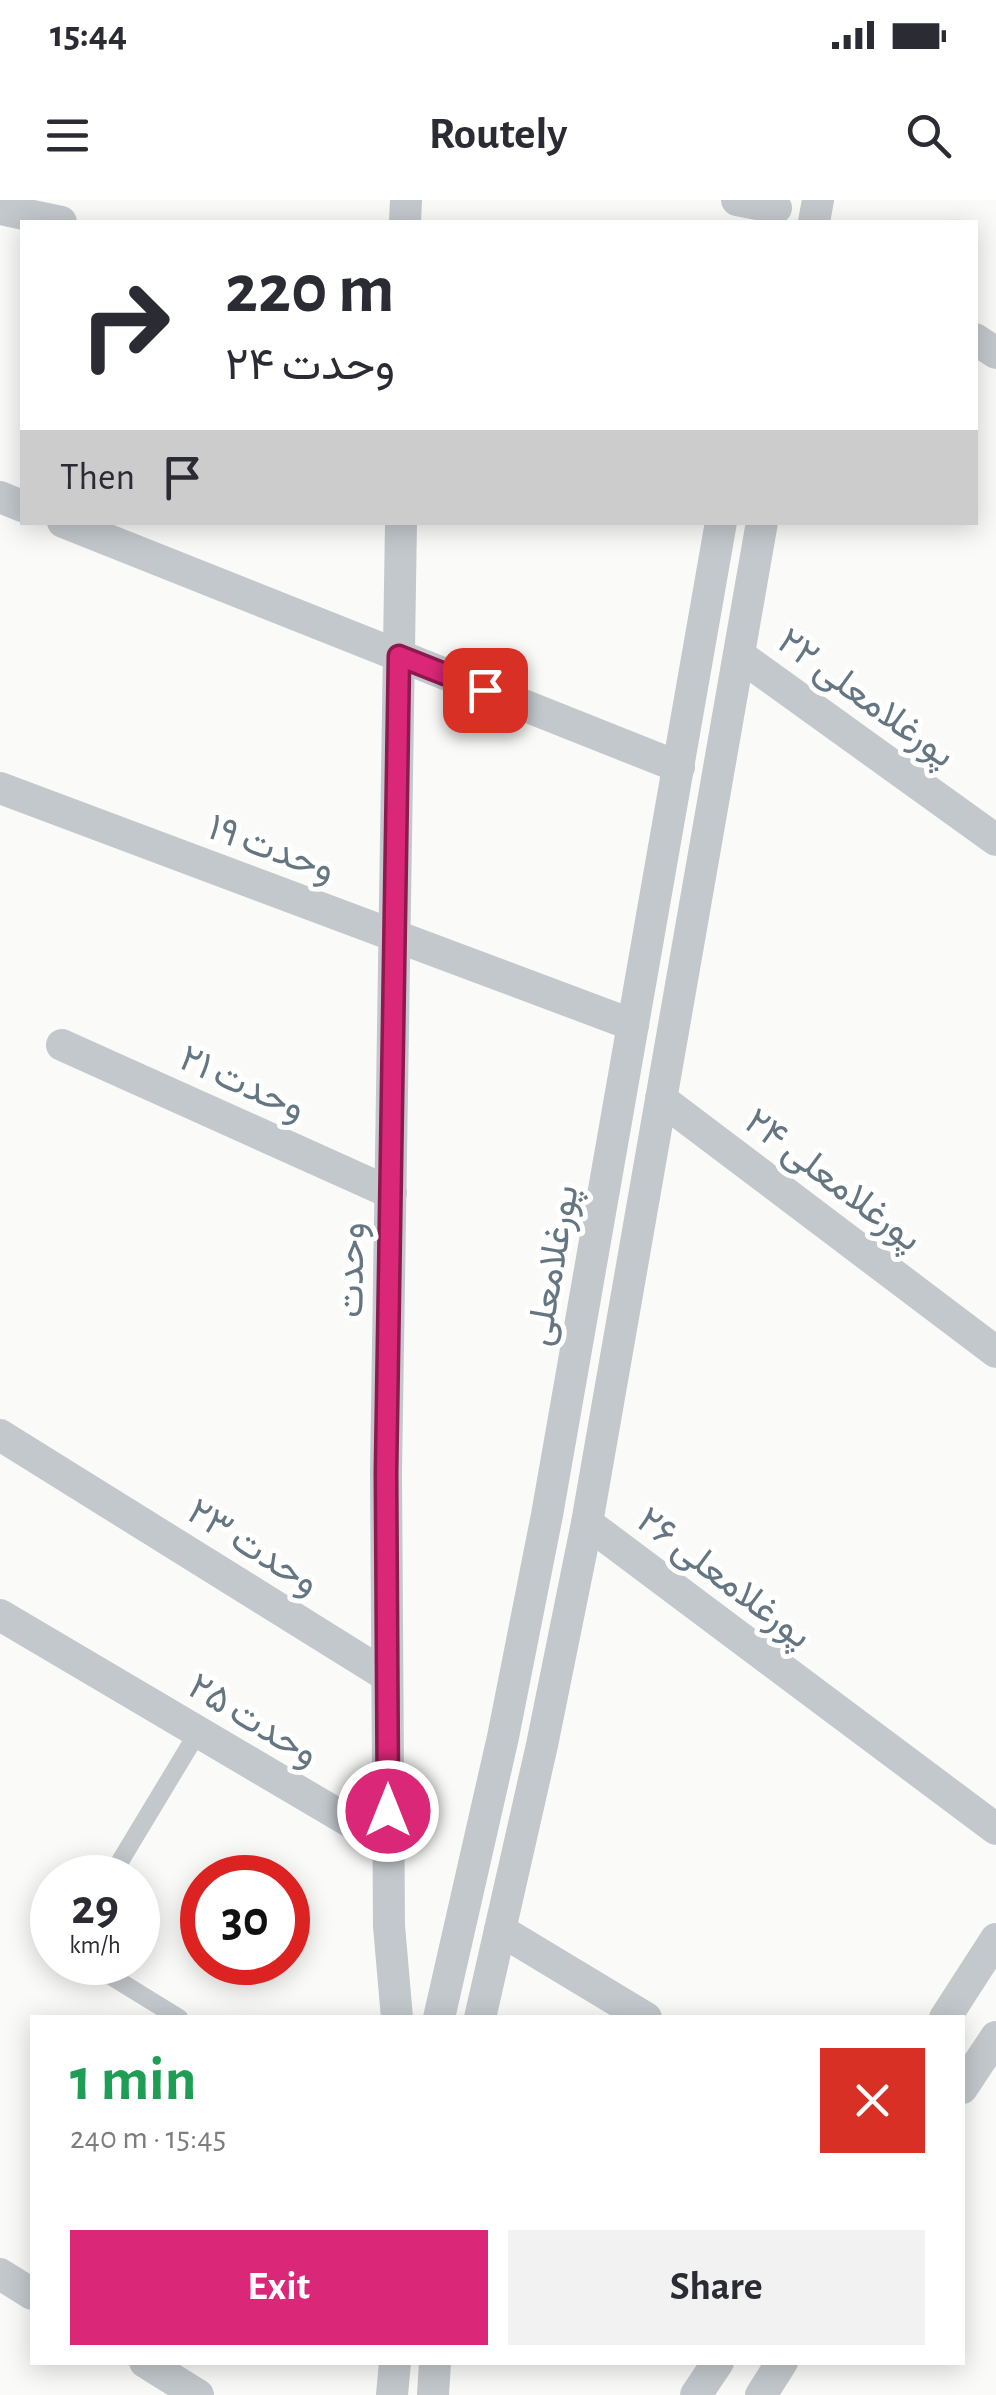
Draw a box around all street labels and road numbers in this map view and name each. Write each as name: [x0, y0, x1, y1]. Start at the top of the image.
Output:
street label: پورغلامعلی ۲۲: [767, 622, 961, 779]
street label: وحدت ۱۹: [202, 809, 340, 891]
street label: وحدت ۲۱: [173, 1039, 311, 1130]
street label: پورغلامعلی ۲۴: [734, 1102, 928, 1263]
street label: پورغلامعلی: [520, 1182, 591, 1349]
street label: وحدت: [332, 1222, 374, 1318]
street label: وحدت ۲۳: [179, 1493, 325, 1604]
street label: پورغلامعلی ۲۶: [627, 1501, 818, 1660]
street label: وحدت ۲۵: [180, 1667, 325, 1776]

